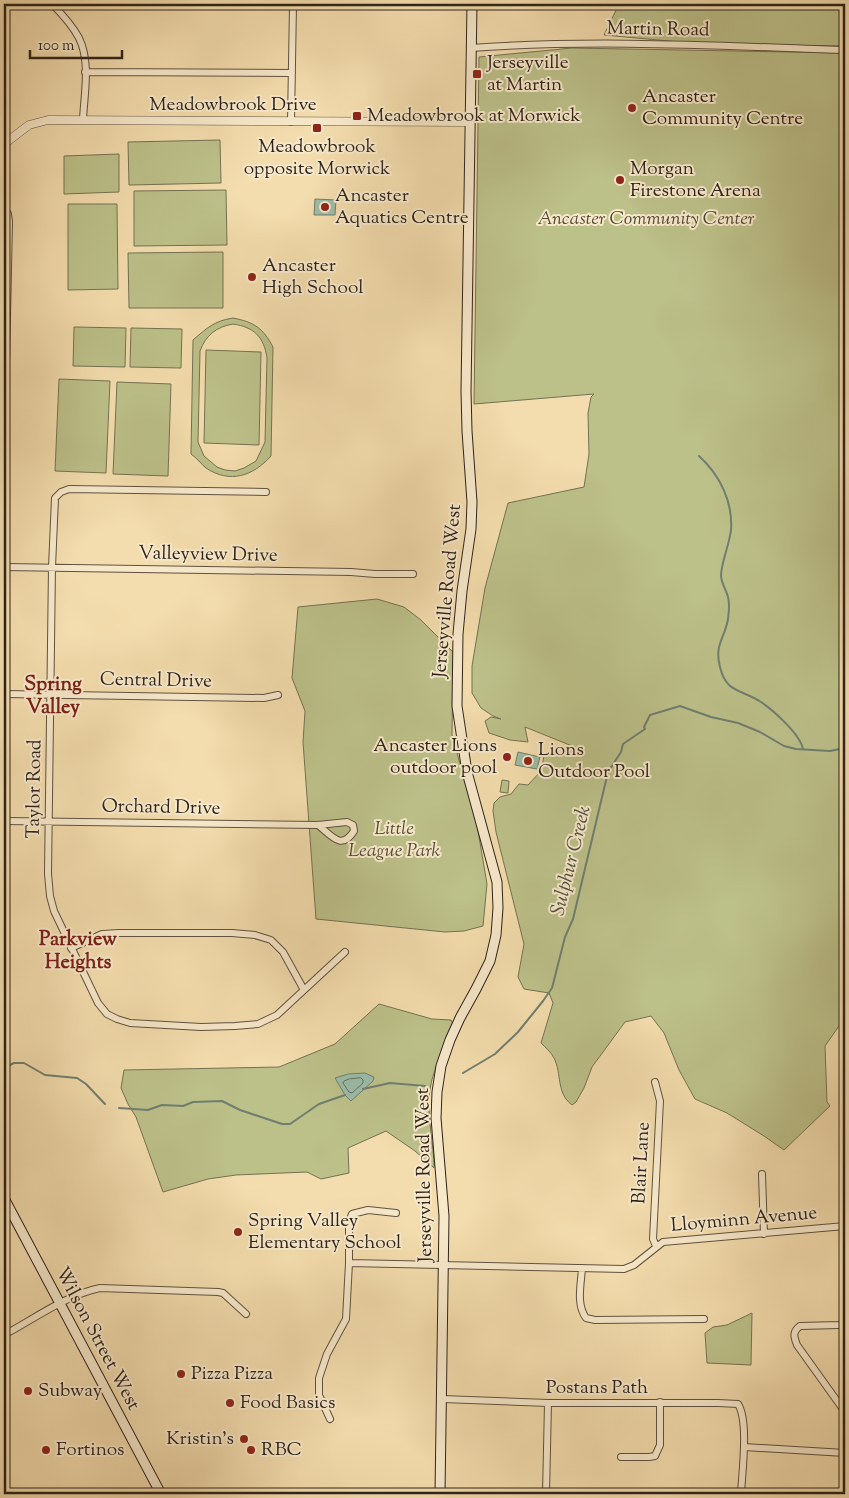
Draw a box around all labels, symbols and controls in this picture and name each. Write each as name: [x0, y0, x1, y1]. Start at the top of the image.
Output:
street label: Martin Road: [606, 16, 710, 44]
scale bar: [30, 28, 122, 60]
text: 100 m: [38, 36, 75, 57]
place label: Jerseyville at Martin: [486, 50, 569, 99]
marker: Jerseyville at Martin: [471, 68, 483, 80]
place label: Ancaster Community Centre: [642, 84, 803, 133]
street label: Meadowbrook Drive: [149, 92, 317, 119]
marker: Ancaster Community Centre: [626, 102, 638, 114]
place label: Meadowbrook at Morwick: [367, 103, 581, 130]
marker: Meadowbrook at Morwick: [351, 110, 363, 122]
marker: Meadowbrook opposite Morwick: [311, 122, 323, 134]
place label: Meadowbrook opposite Morwick: [244, 134, 391, 183]
place label: Morgan Firestone Arena: [630, 156, 761, 205]
marker: Morgan Firestone Arena: [614, 174, 626, 186]
place label: Ancaster Aquatics Centre: [335, 183, 469, 232]
marker: Ancaster Aquatics Centre: [319, 201, 331, 213]
park label: Ancaster Community Center: [537, 206, 755, 233]
place label: Ancaster High School: [262, 253, 364, 302]
marker: Ancaster High School: [246, 271, 258, 283]
street label: Jerseyville Road West: [427, 502, 469, 680]
street label: Valleyview Drive: [138, 540, 278, 570]
street label: Central Drive: [100, 667, 212, 695]
district label: Spring Valley: [24, 671, 82, 723]
place label: Ancaster Lions outdoor pool: [373, 733, 497, 782]
place label: Lions Outdoor Pool: [538, 737, 650, 786]
street label: Taylor Road: [21, 739, 49, 839]
marker: Ancaster Lions outdoor pool: [501, 751, 513, 763]
marker: Lions Outdoor Pool: [522, 755, 534, 767]
street label: Orchard Drive: [101, 793, 221, 823]
water label: Sulphur Creek: [544, 803, 600, 919]
park label: Little League Park: [348, 816, 441, 865]
district label: Parkview Heights: [39, 926, 117, 978]
street label: Jerseyville Road West: [410, 1087, 440, 1263]
street label: Blair Lane: [626, 1121, 658, 1205]
street label: Lloyminn Avenue: [670, 1200, 819, 1240]
place label: Spring Valley Elementary School: [248, 1208, 401, 1257]
marker: Spring Valley Elementary School: [232, 1226, 244, 1238]
street label: Wilson Street West: [48, 1262, 146, 1416]
place label: Pizza Pizza: [191, 1361, 273, 1388]
marker: Pizza Pizza: [175, 1368, 187, 1380]
street label: Postans Path: [546, 1375, 648, 1402]
place label: Subway: [38, 1378, 103, 1405]
marker: Subway: [22, 1385, 34, 1397]
place label: Food Basics: [240, 1390, 335, 1417]
marker: Food Basics: [224, 1397, 236, 1409]
place label: Kristin’s: [166, 1426, 234, 1453]
marker: Kristin’s: [238, 1433, 250, 1445]
place label: Fortinos: [56, 1437, 125, 1464]
place label: RBC: [261, 1437, 302, 1464]
marker: Fortinos: [40, 1444, 52, 1456]
marker: RBC: [245, 1444, 257, 1456]

